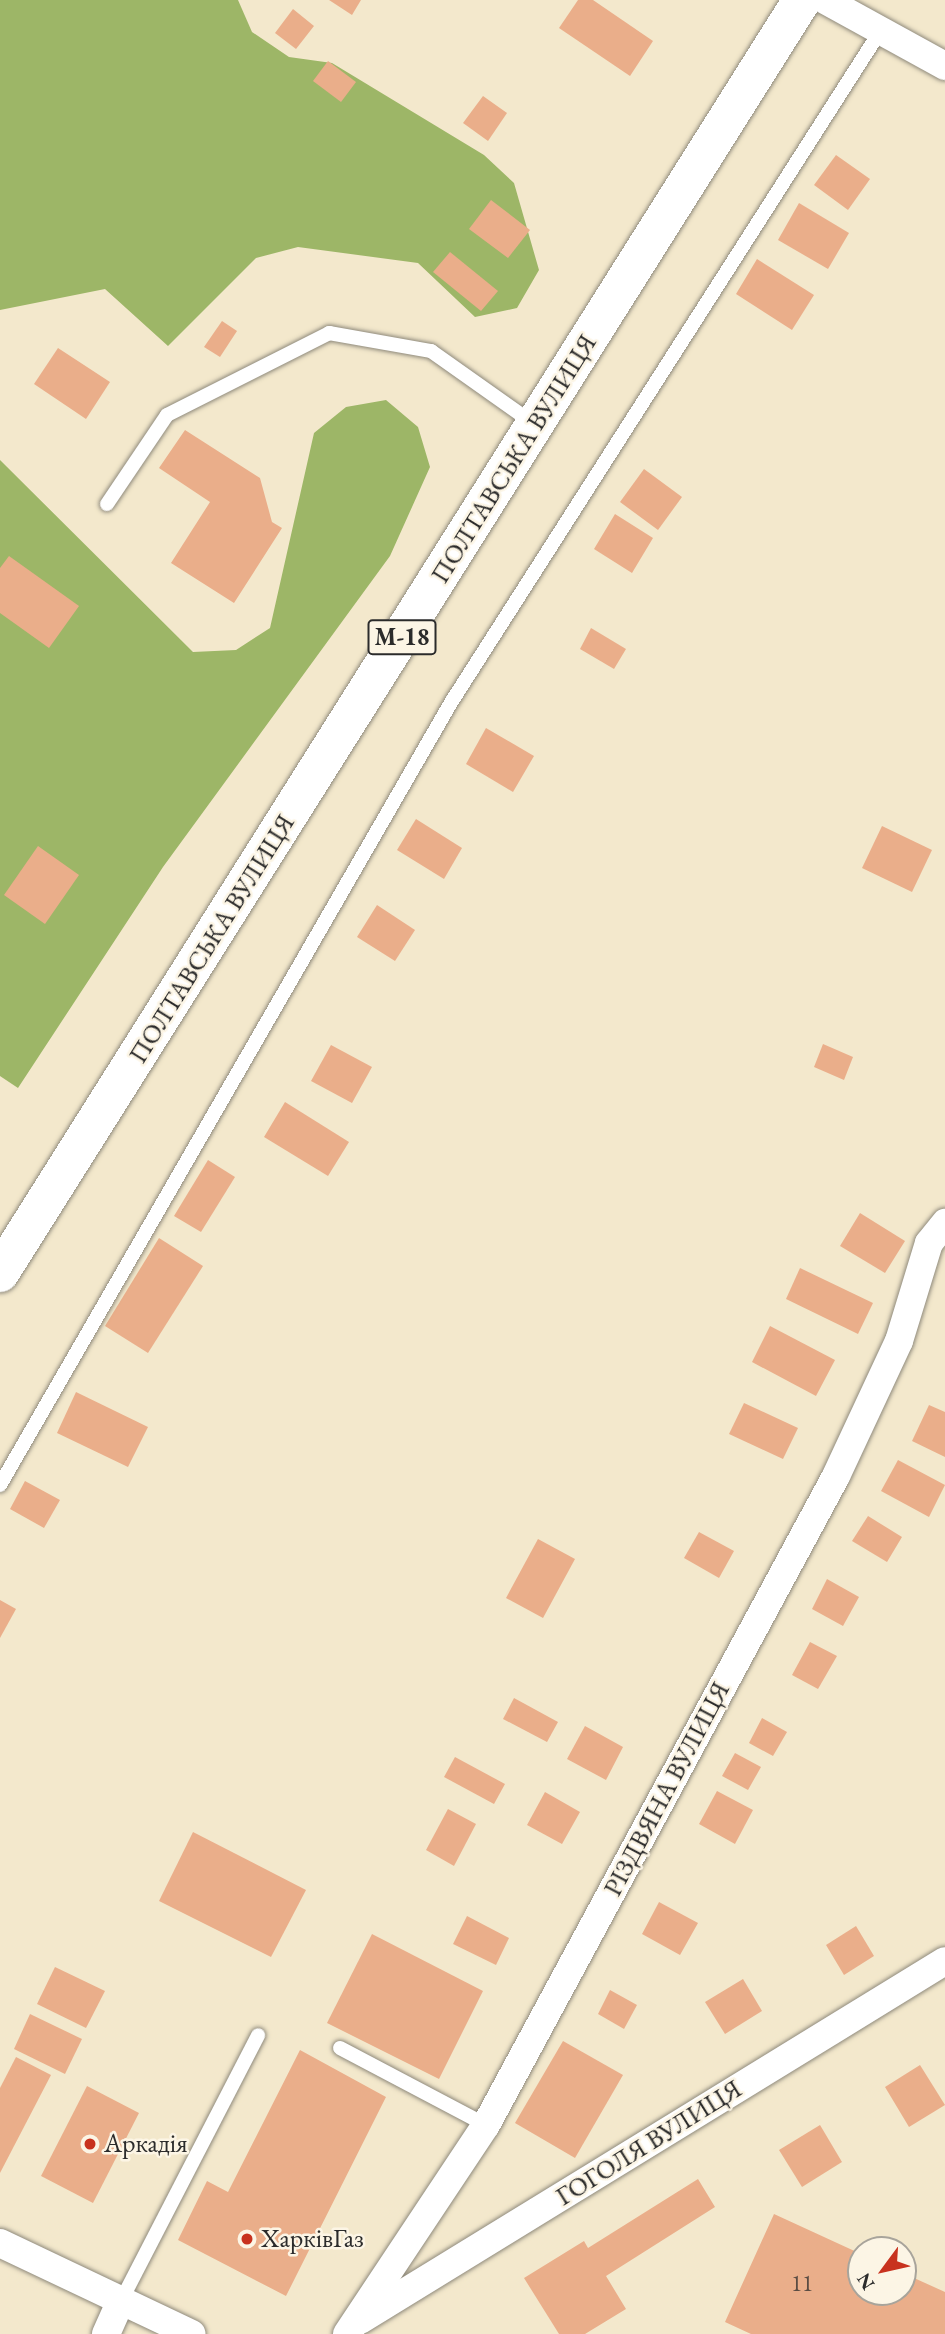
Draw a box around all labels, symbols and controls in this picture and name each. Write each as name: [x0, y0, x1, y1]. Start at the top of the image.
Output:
street label: ПОЛТАВСЬКА ВУЛИЦЯ: [425, 329, 603, 589]
road number: М-18: [367, 616, 437, 658]
street label: ПОЛТАВСЬКА ВУЛИЦЯ: [123, 809, 301, 1069]
street label: РІЗДВЯНА ВУЛИЦЯ: [597, 1677, 737, 1901]
street label: ГОГОЛЯ ВУЛИЦЯ: [551, 2073, 747, 2213]
place label: Аркадія: [104, 2128, 188, 2160]
marker: Аркадія: [82, 2136, 98, 2152]
place label: ХарківГаз: [261, 2223, 364, 2255]
marker: ХарківГаз: [239, 2231, 255, 2247]
north arrow: [847, 2236, 917, 2306]
text: N: [851, 2268, 880, 2295]
house number: 11: [791, 2269, 813, 2297]

